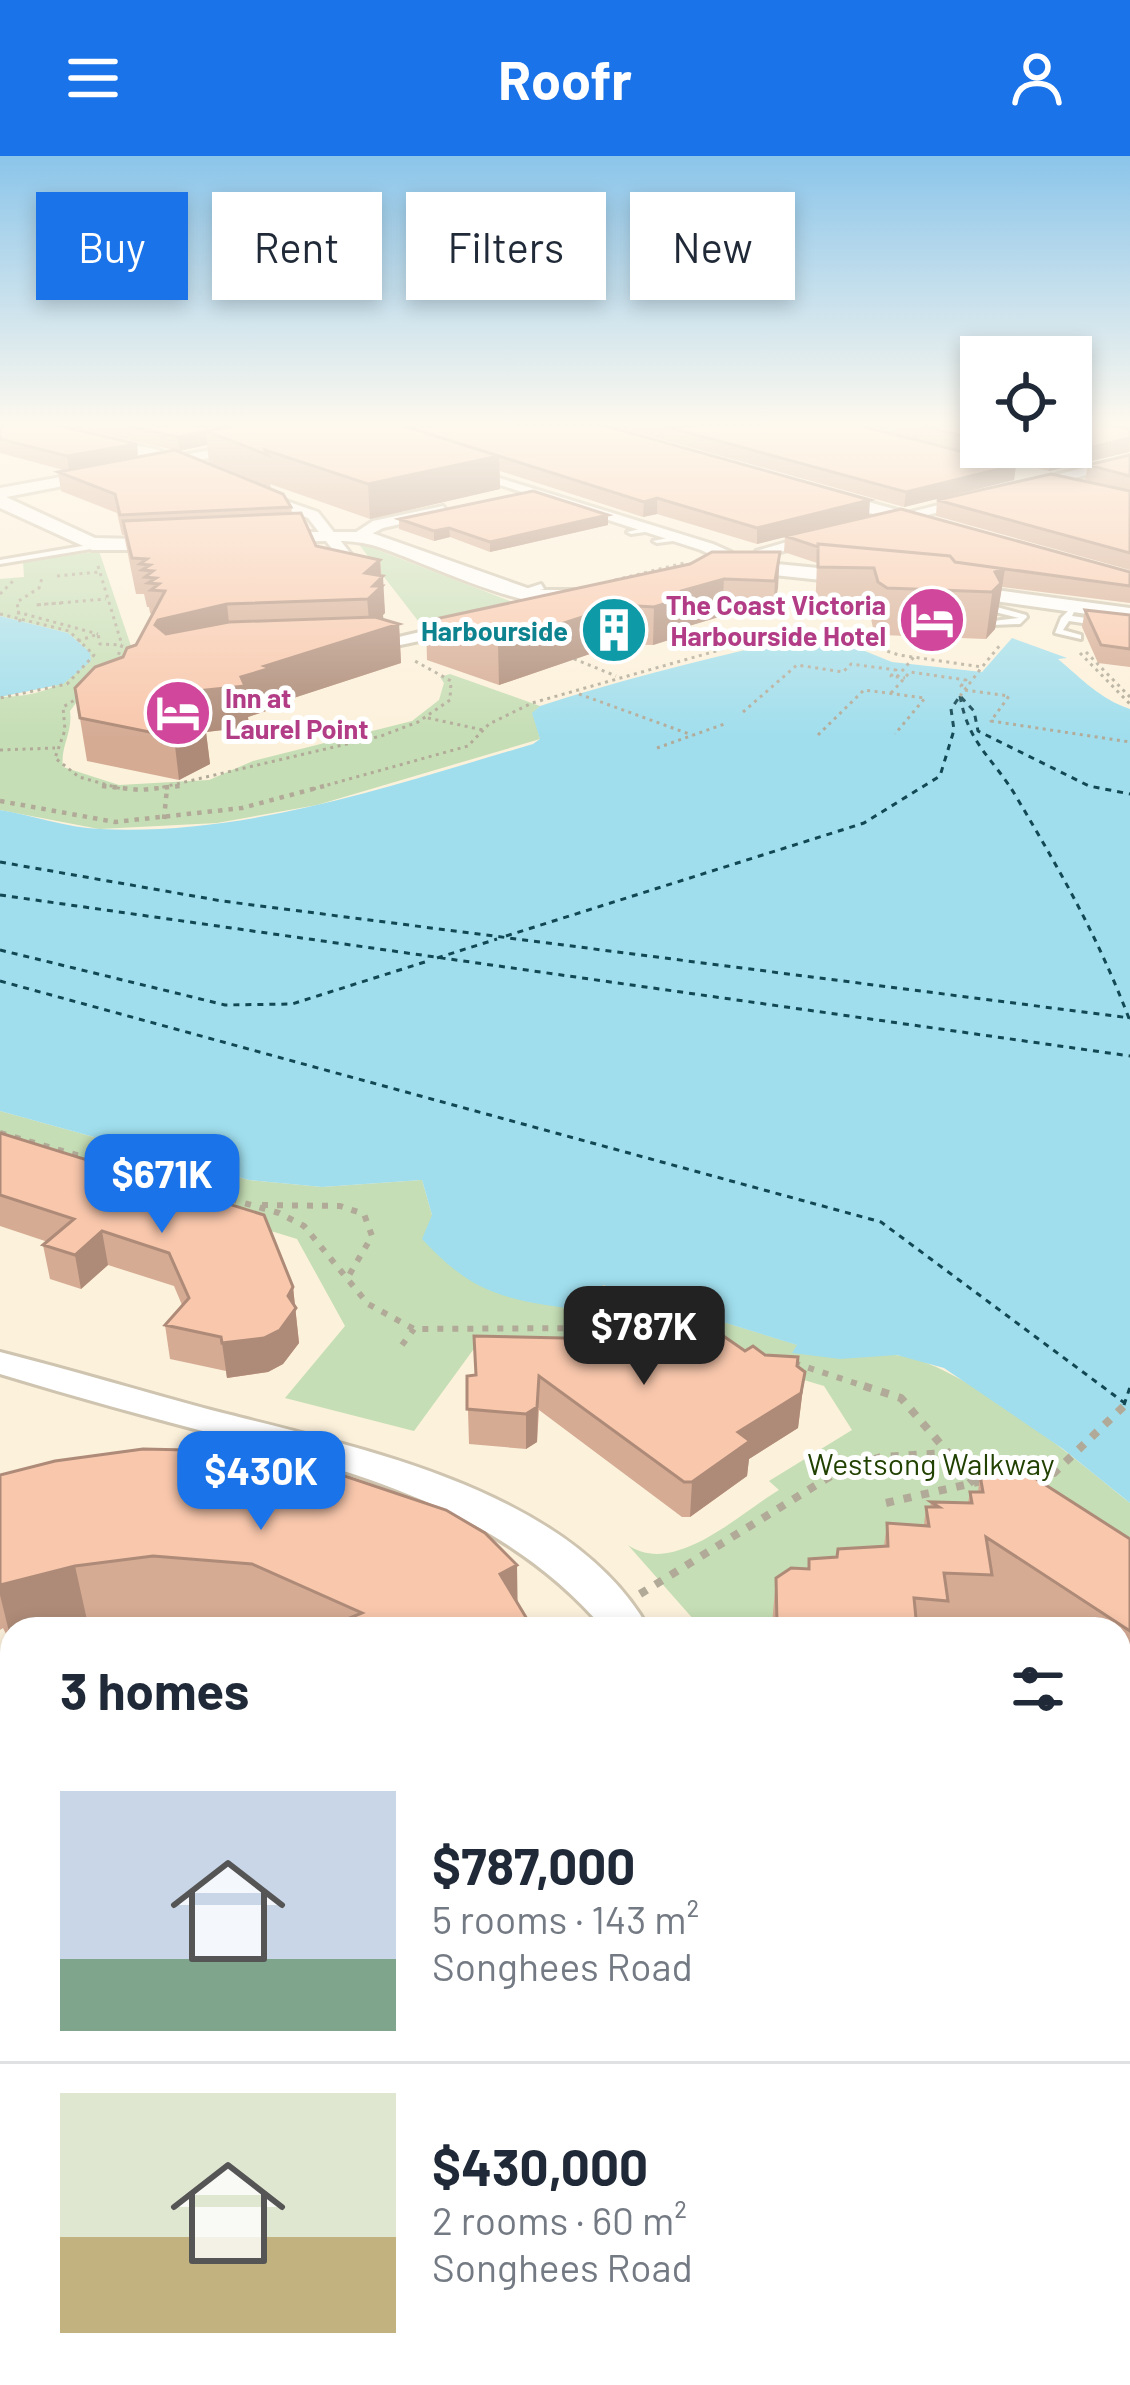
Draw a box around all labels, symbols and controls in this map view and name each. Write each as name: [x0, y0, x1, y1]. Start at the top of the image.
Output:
icon: menu: [60, 45, 126, 111]
icon: person: [1004, 45, 1070, 111]
text: Roofr: [498, 46, 632, 111]
chip: Buy: [36, 192, 188, 300]
chip: Rent: [212, 192, 382, 300]
chip: Filters: [406, 192, 606, 300]
chip: New: [630, 192, 795, 300]
map controls: [960, 336, 1092, 468]
button: locate: [960, 336, 1092, 468]
hotel icon: The Coast Victoria Harbourside Hotel: [897, 585, 967, 655]
place label: The Coast Victoria Harbourside Hotel: [666, 588, 886, 651]
building icon: Harbourside: [579, 595, 649, 665]
place label: Harbourside: [421, 614, 568, 646]
hotel icon: Inn at Laurel Point: [143, 678, 213, 748]
place label: Inn at Laurel Point: [225, 681, 368, 744]
pin: $671K: [78, 1134, 246, 1236]
text: $671K: [111, 1149, 213, 1196]
pin: $787K: [560, 1286, 728, 1388]
text: $787K: [591, 1301, 697, 1348]
pin: $430K: [177, 1431, 345, 1533]
park label: Westsong Walkway: [807, 1445, 1055, 1481]
text: $430K: [204, 1446, 318, 1493]
icon: filters: [1005, 1656, 1071, 1722]
text: 3 homes: [60, 1659, 249, 1720]
text: $787,000: [432, 1834, 635, 1895]
icon: home: [156, 1839, 300, 1983]
text: 5 rooms · 143 m²: [432, 1895, 699, 1942]
text: Songhees Road: [432, 1942, 693, 1989]
text: $430,000: [432, 2135, 648, 2196]
icon: home: [156, 2141, 300, 2285]
text: 2 rooms · 60 m²: [432, 2196, 687, 2243]
text: Songhees Road: [432, 2243, 693, 2290]

